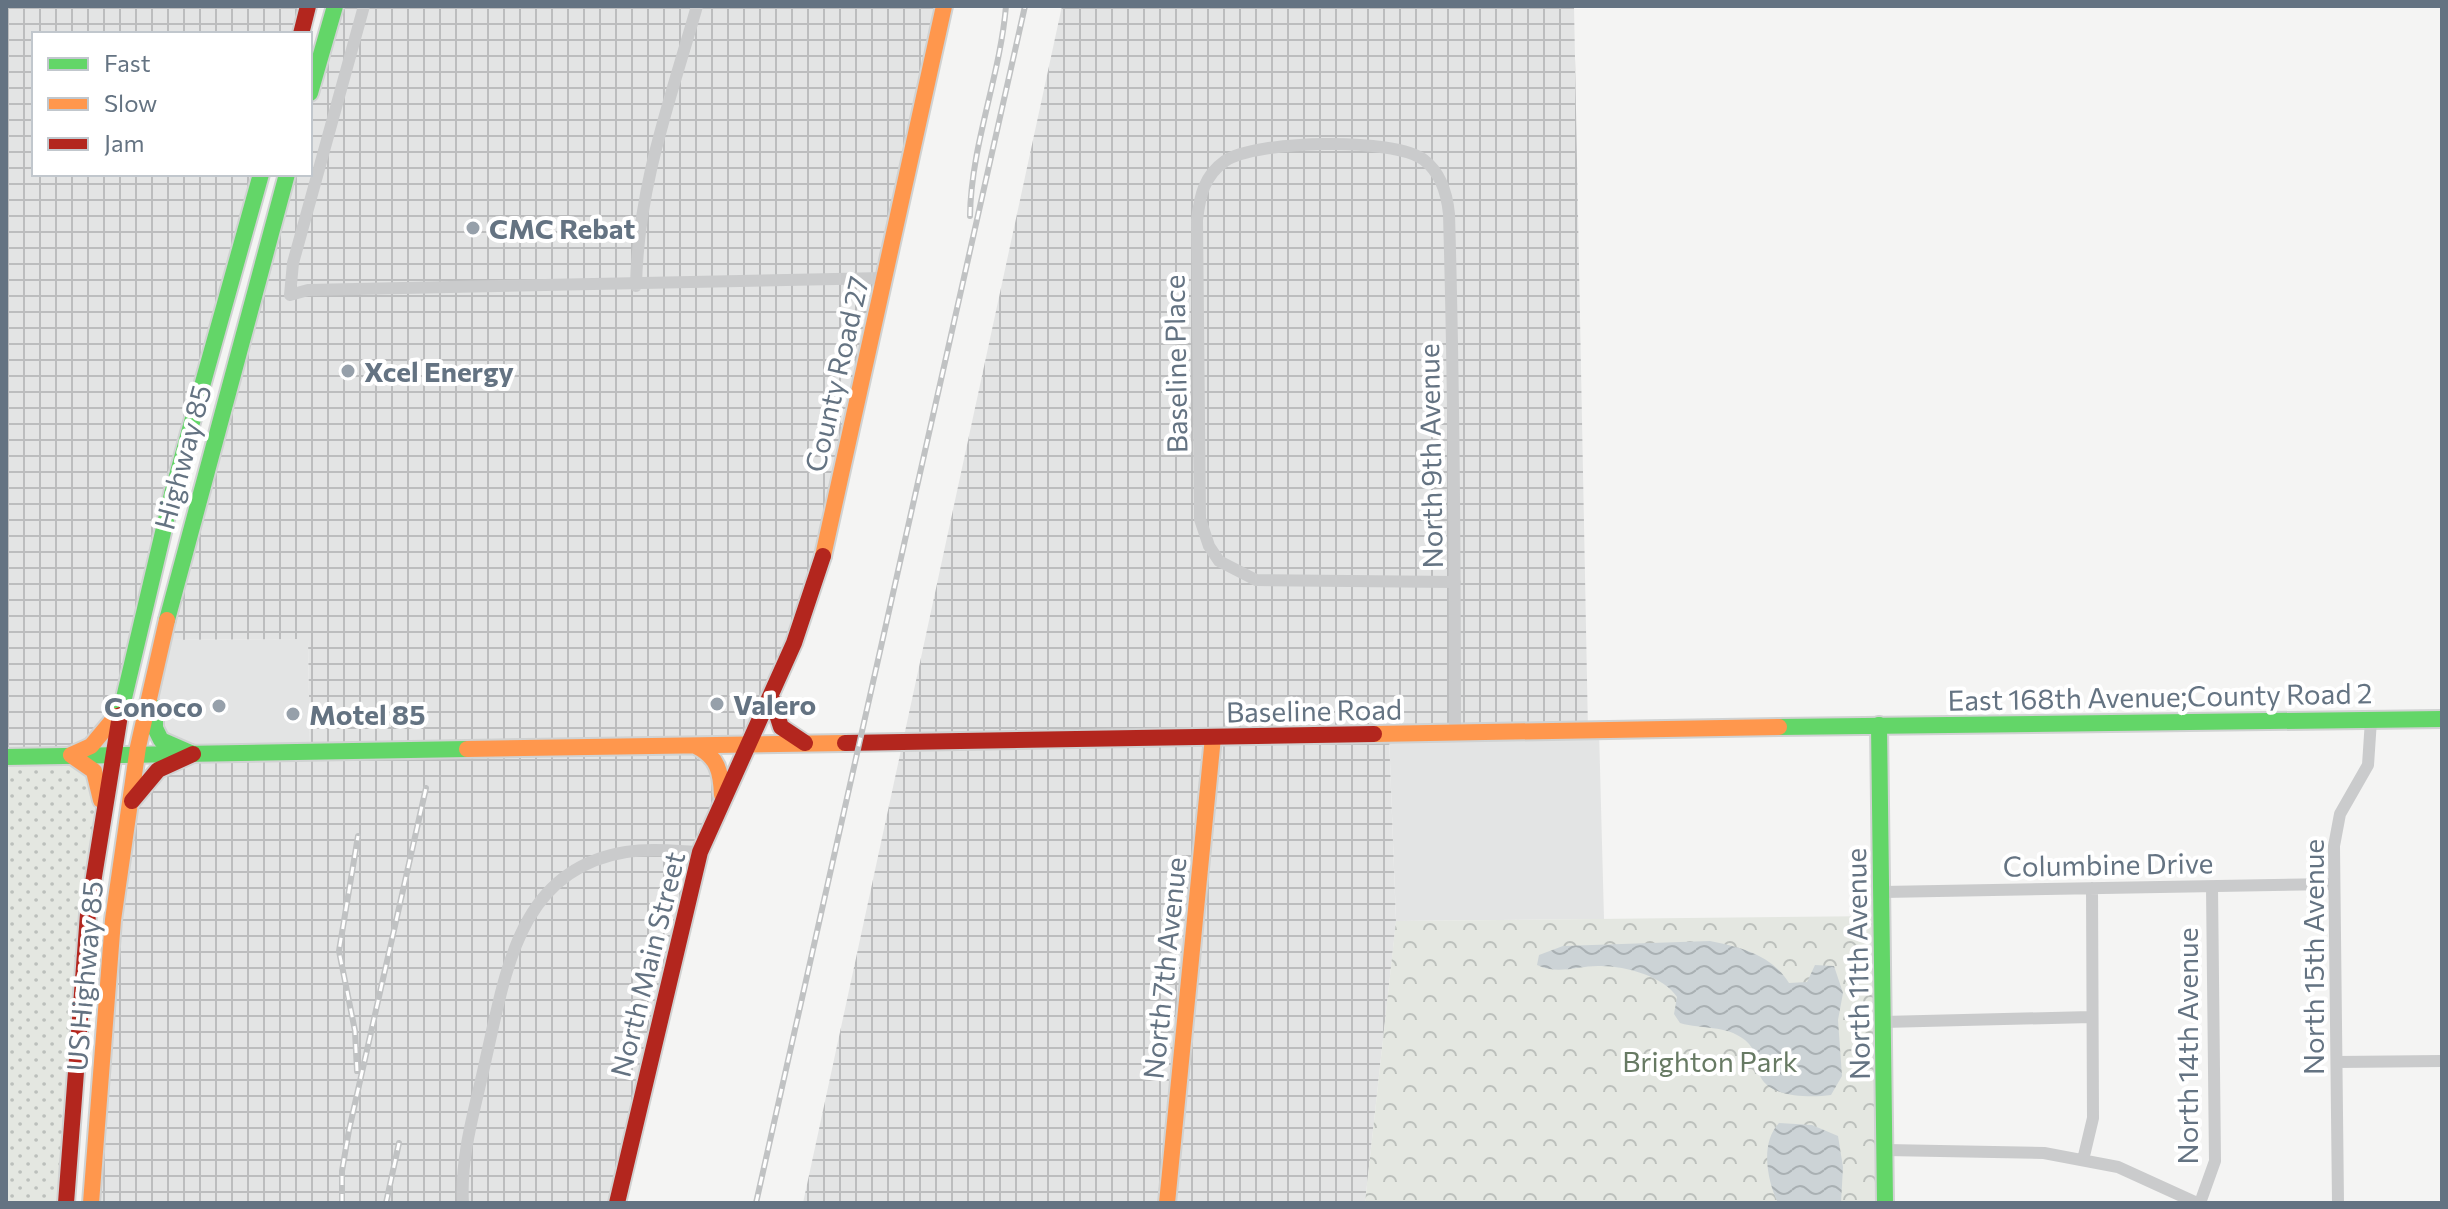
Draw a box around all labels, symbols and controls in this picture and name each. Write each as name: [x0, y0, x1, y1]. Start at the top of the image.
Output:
legend: [32, 32, 312, 176]
text: Fast: [104, 48, 151, 77]
text: Slow: [104, 88, 157, 117]
text: Jam: [104, 128, 144, 157]
place label: CMC Rebat: [489, 211, 636, 245]
marker: CMC Rebat: [464, 219, 482, 237]
street label: County Road 27: [797, 273, 875, 475]
street label: Baseline Place: [1156, 274, 1194, 454]
street label: North 9th Avenue: [1411, 343, 1449, 569]
place label: Xcel Energy: [364, 354, 514, 388]
marker: Xcel Energy: [339, 362, 357, 380]
street label: Highway 85: [146, 381, 218, 533]
street label: East 168th Avenue;County Road 2: [1947, 675, 2373, 717]
place label: Valero: [733, 687, 816, 721]
place label: Conoco: [104, 689, 203, 723]
street label: Baseline Road: [1226, 691, 1402, 729]
marker: Valero: [708, 695, 726, 713]
marker: Conoco: [210, 697, 228, 715]
place label: Motel 85: [309, 697, 426, 731]
marker: Motel 85: [284, 705, 302, 723]
street label: North 15th Avenue: [2296, 839, 2330, 1075]
street label: Columbine Drive: [2002, 845, 2214, 883]
street label: North Main Street: [603, 848, 691, 1080]
street label: North 11th Avenue: [1838, 848, 1876, 1080]
street label: North 7th Avenue: [1135, 855, 1193, 1081]
street label: US Highway 85: [59, 880, 109, 1072]
street label: North 14th Avenue: [2170, 928, 2204, 1164]
park label: Brighton Park: [1622, 1044, 1798, 1078]

